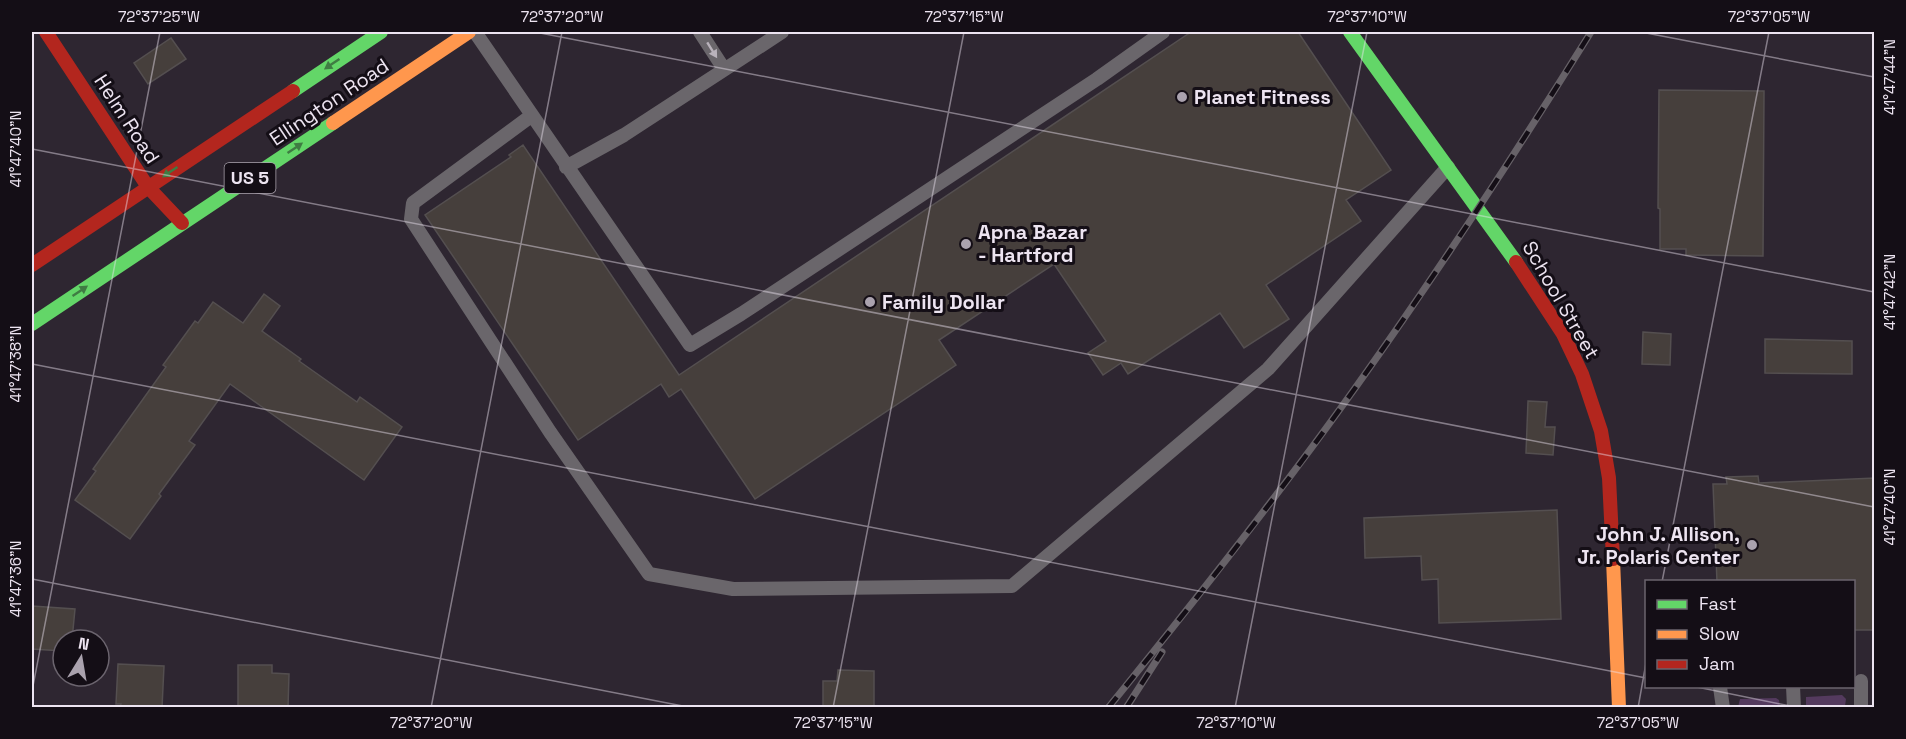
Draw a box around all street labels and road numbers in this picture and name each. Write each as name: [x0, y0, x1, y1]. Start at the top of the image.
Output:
street label: Ellington Road: [264, 52, 394, 152]
street label: Helm Road: [89, 69, 165, 169]
road number: US 5: [224, 163, 276, 193]
street label: School Street: [1517, 236, 1605, 364]

